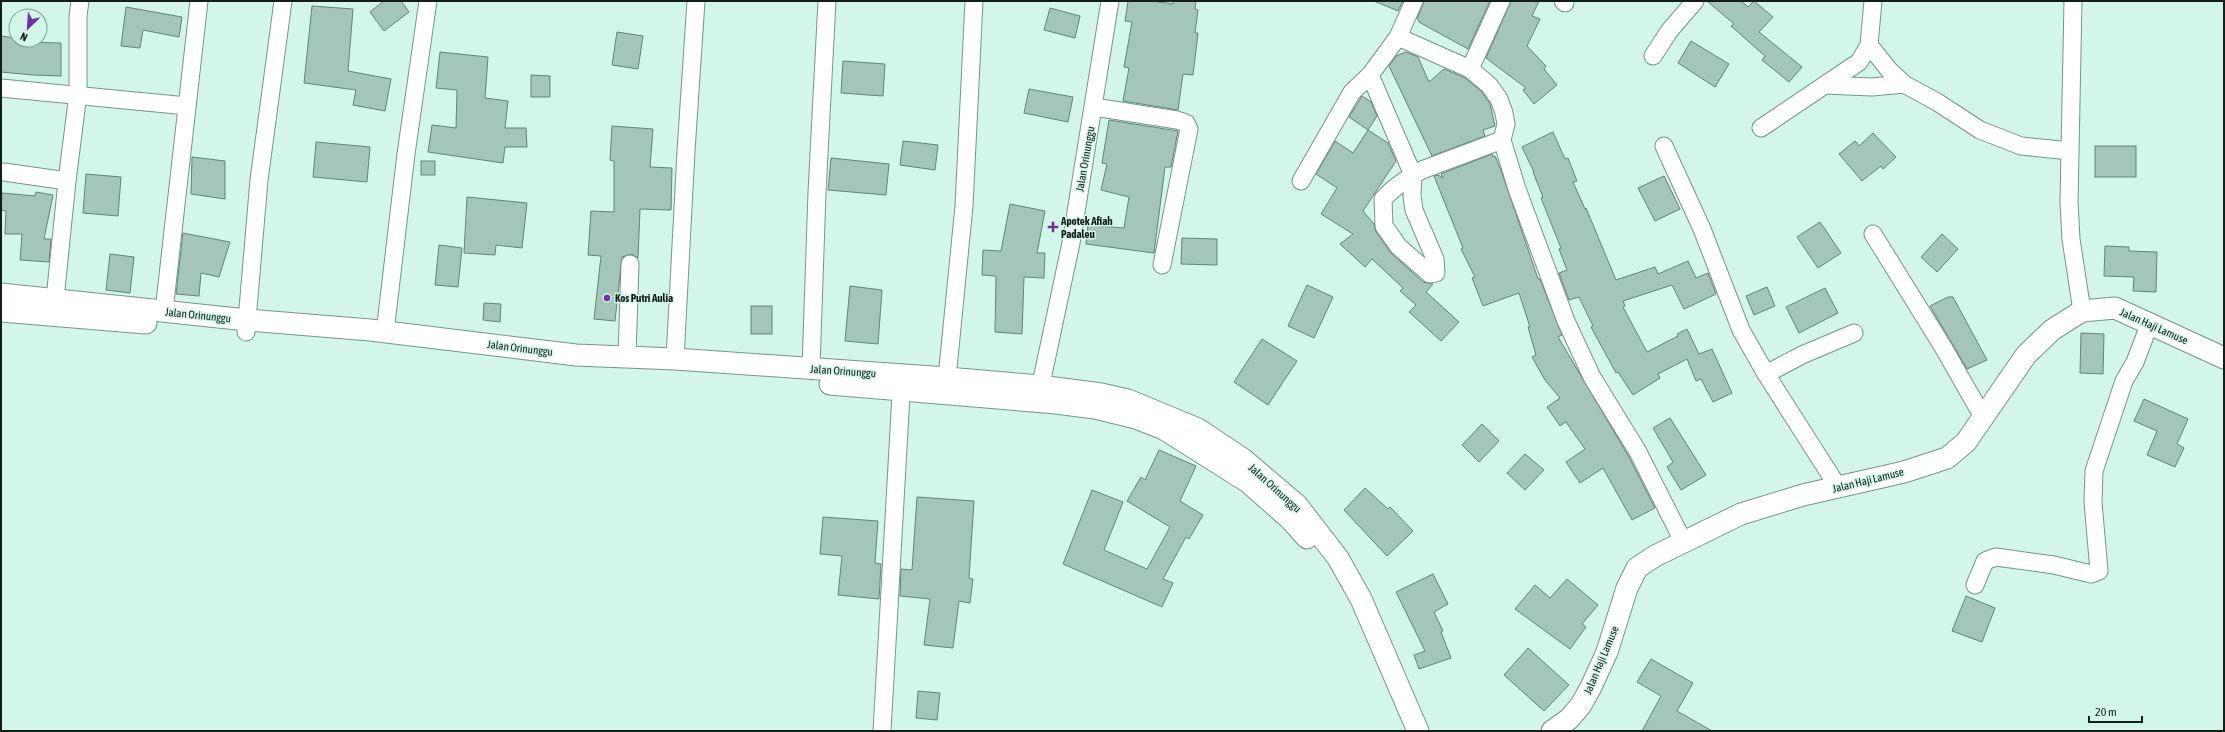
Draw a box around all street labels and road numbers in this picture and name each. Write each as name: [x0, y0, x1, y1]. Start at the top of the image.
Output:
street label: Jalan Orinunggu: [1073, 125, 1097, 193]
street label: Jalan Orinunggu: [164, 306, 232, 324]
street label: Jalan Haji Lamuse: [2118, 306, 2190, 346]
street label: Jalan Orinunggu: [486, 338, 554, 358]
street label: Jalan Orinunggu: [810, 363, 876, 379]
street label: Jalan Orinunggu: [1246, 461, 1304, 515]
street label: Jalan Haji Lamuse: [1831, 465, 1905, 495]
street label: Jalan Haji Lamuse: [1581, 624, 1621, 696]

